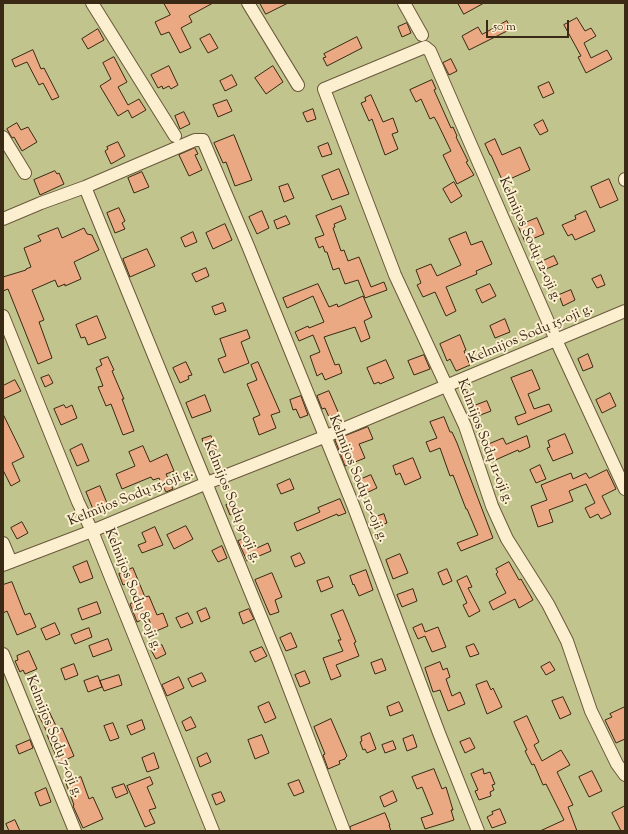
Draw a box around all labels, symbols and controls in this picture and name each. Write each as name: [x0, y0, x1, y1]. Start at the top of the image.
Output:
scale bar: [488, 12, 571, 38]
text: 50 m: [493, 18, 516, 36]
street label: Kelmijos Sodų 12-oji g.: [494, 175, 564, 305]
street label: Kelmijos Sodų 15-oji g.: [466, 301, 596, 369]
street label: Kelmijos Sodų 11-oji g.: [452, 377, 516, 507]
street label: Kelmijos Sodų 10-oji g.: [324, 413, 390, 545]
street label: Kelmijos Sodų 9-oji g.: [199, 438, 263, 566]
street label: Kelmijos Sodų 15-oji g.: [66, 465, 196, 531]
street label: Kelmijos Sodų 8-oji g.: [100, 526, 164, 654]
street label: Kelmijos Sodų 7-oji g.: [21, 673, 85, 801]

